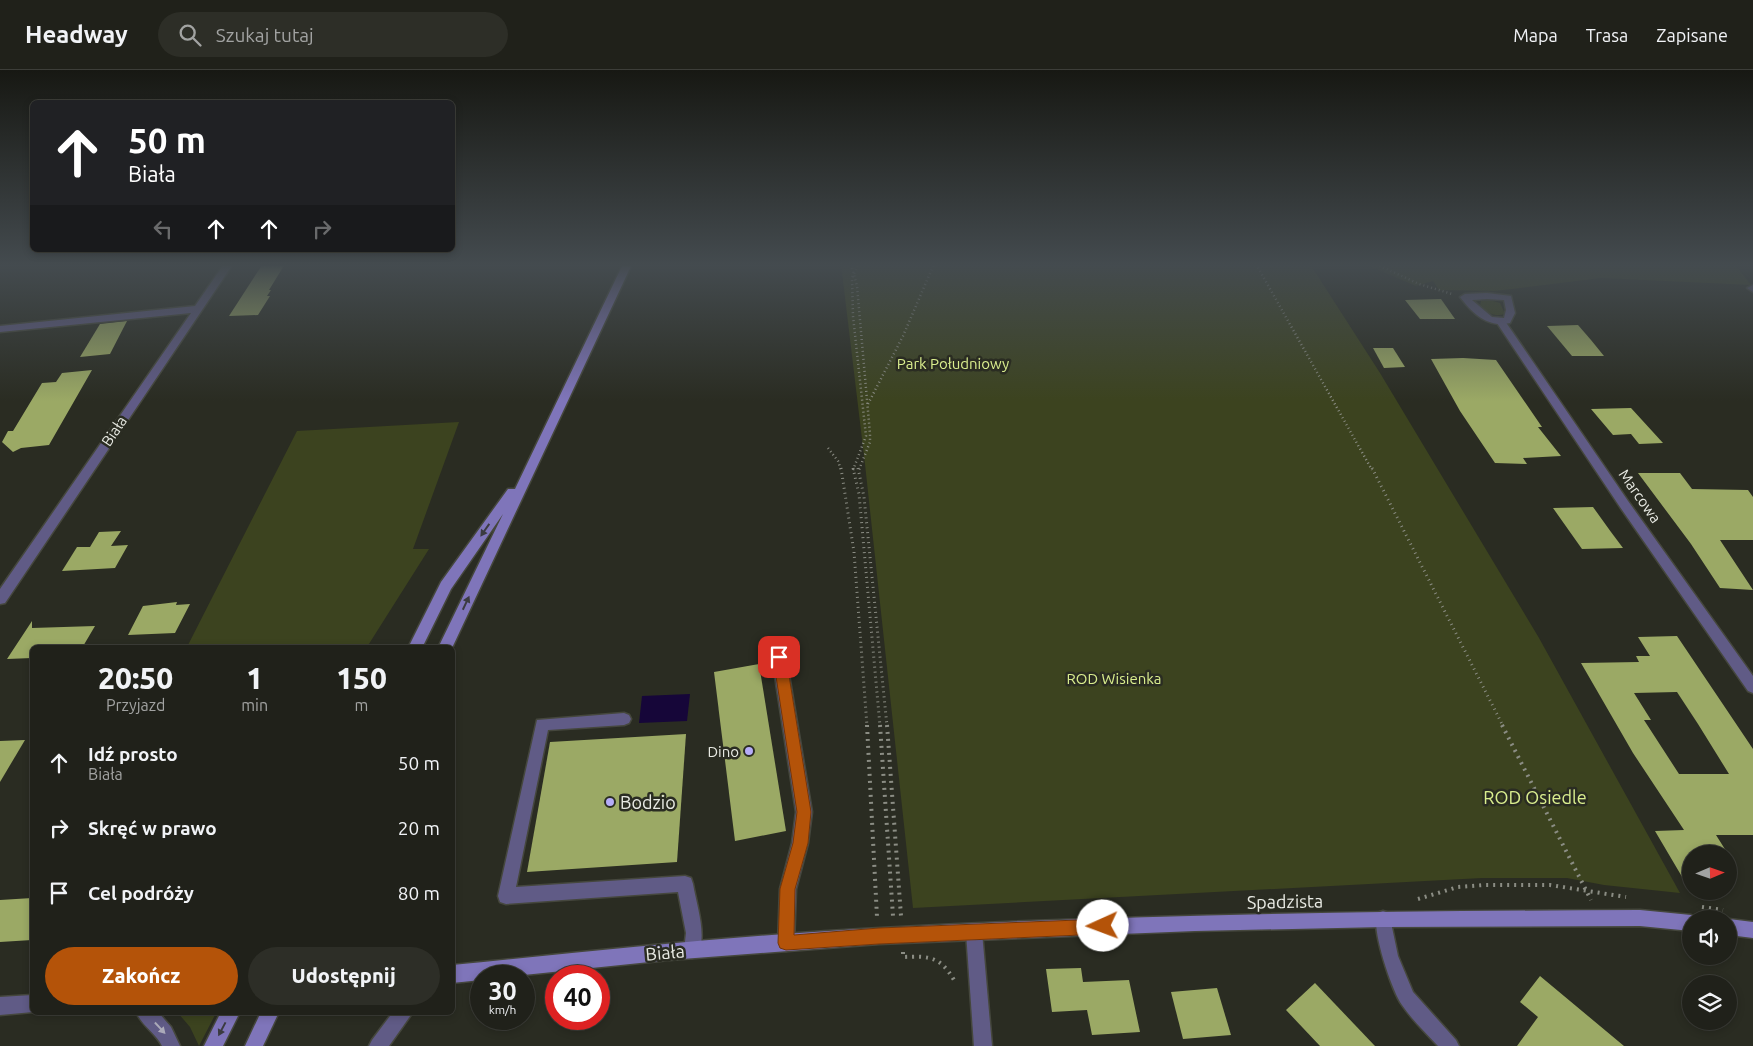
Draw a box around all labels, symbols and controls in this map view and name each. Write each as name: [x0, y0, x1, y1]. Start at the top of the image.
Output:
search box: [158, 12, 508, 57]
text: Headway: [25, 21, 128, 48]
icon: search: [176, 21, 204, 49]
text: Szukaj tutaj: [216, 24, 314, 46]
text: Mapa: [1513, 25, 1558, 45]
text: Trasa: [1586, 25, 1628, 45]
text: Zapisane: [1656, 25, 1728, 45]
icon: ahead: [45, 120, 110, 185]
text: 50 m: [128, 120, 206, 160]
text: Biała: [128, 161, 176, 186]
icon: left: [149, 215, 177, 243]
icon: ahead: [202, 215, 230, 243]
icon: ahead: [255, 215, 283, 243]
icon: right: [308, 215, 336, 243]
park label: Park Południowy: [897, 355, 1009, 372]
street label: Biała: [98, 413, 130, 449]
street label: Marcowa: [1615, 466, 1665, 526]
one-way arrow: [480, 523, 490, 537]
one-way arrow: [461, 596, 470, 611]
pin: [758, 636, 800, 678]
icon: arrive: [765, 643, 793, 671]
text: 20:50: [98, 661, 173, 695]
text: 1: [246, 661, 263, 695]
text: 150: [336, 661, 387, 695]
park label: ROD Wisienka: [1066, 670, 1162, 687]
text: Przyjazd: [106, 696, 165, 714]
text: min: [241, 696, 268, 714]
text: m: [355, 696, 368, 714]
text: Idź prosto: [88, 743, 178, 765]
place label: Dino: [707, 743, 739, 760]
marker: Dino: [743, 745, 755, 757]
icon: ahead: [45, 749, 73, 777]
text: 50 m: [398, 752, 440, 774]
text: Biała: [88, 765, 123, 783]
park label: ROD Osiedle: [1483, 787, 1587, 807]
place label: Bodzio: [620, 792, 676, 812]
marker: Bodzio: [604, 796, 616, 808]
icon: right: [45, 814, 73, 842]
text: Skręć w prawo: [88, 817, 217, 839]
text: 20 m: [398, 817, 440, 839]
north arrow: [1682, 845, 1738, 900]
map controls: [1682, 845, 1737, 1030]
icon: arrive: [45, 879, 73, 907]
text: Cel podróży: [88, 882, 194, 904]
text: 80 m: [398, 882, 440, 904]
street label: Spadzista: [1247, 890, 1323, 912]
position arrow: [1076, 899, 1128, 951]
button: sound: [1682, 910, 1737, 965]
street label: Biała: [645, 940, 685, 964]
button: Zakończ: [45, 947, 238, 1005]
button: Udostępnij: [248, 947, 440, 1005]
speed limit sign: 40: [545, 965, 610, 1030]
button: layers: [1682, 975, 1737, 1030]
text: 30: [488, 977, 517, 1005]
text: km/h: [489, 1003, 516, 1016]
one-way arrow: [154, 1022, 166, 1034]
one-way arrow: [218, 1022, 226, 1037]

